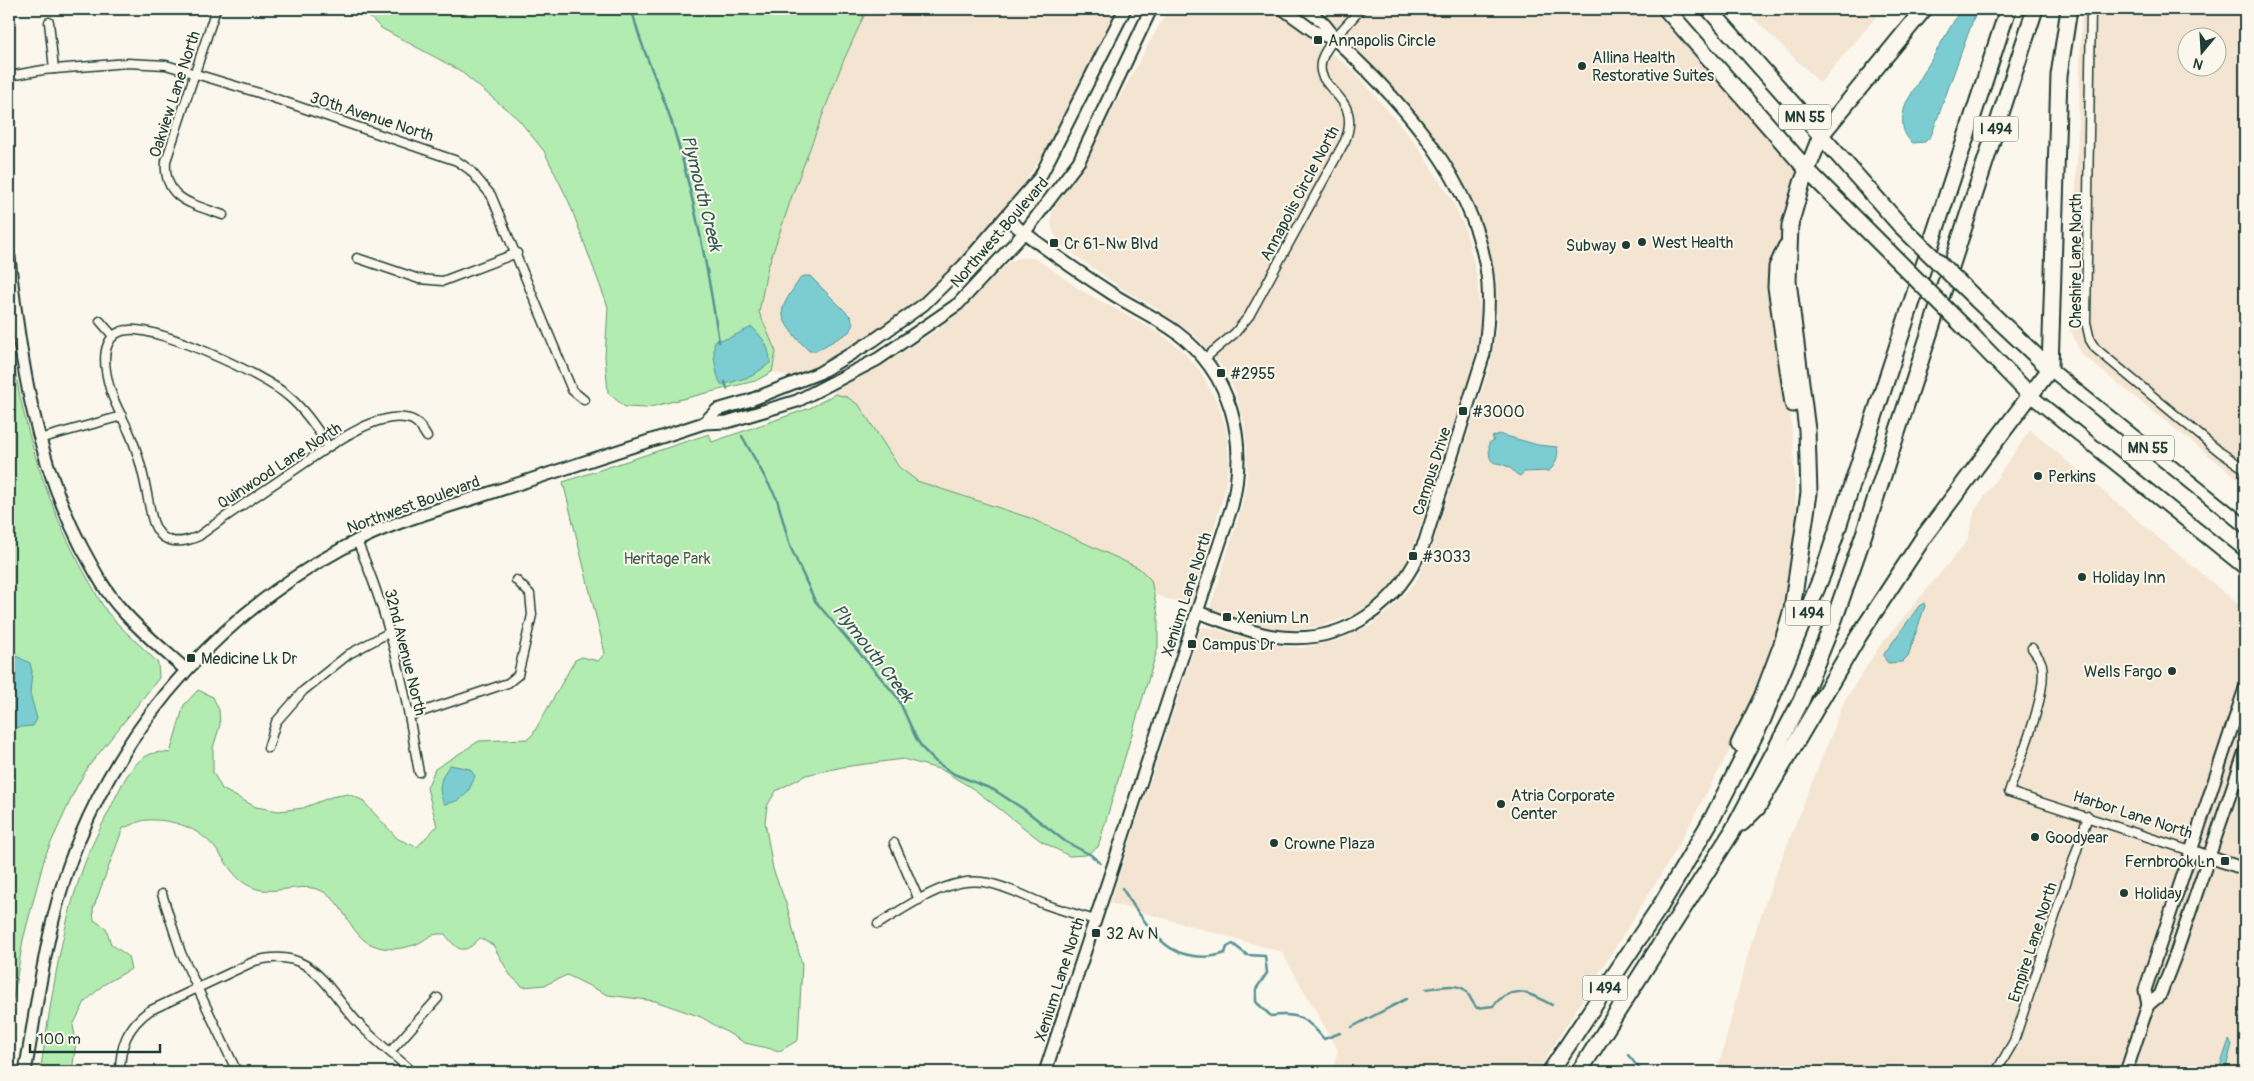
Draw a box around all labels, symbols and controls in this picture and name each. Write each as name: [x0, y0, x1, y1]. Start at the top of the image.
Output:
street label: Oakview Lane North: [145, 28, 205, 160]
north arrow: [2176, 28, 2226, 78]
place label: Annapolis Circle: [1328, 31, 1436, 51]
marker: Annapolis Circle: [1312, 34, 1324, 46]
place label: Allina Health Restorative Suites: [1592, 48, 1714, 86]
text: N: [2191, 54, 2205, 73]
marker: Allina Health Restorative Suites: [1576, 60, 1588, 72]
street label: 30th Avenue North: [307, 88, 436, 146]
road number: MN 55: [1779, 104, 1831, 130]
road number: I 494: [1974, 116, 2018, 142]
street label: Annapolis Circle North: [1256, 122, 1344, 264]
water label: Plymouth Creek: [676, 133, 727, 255]
street label: Northwest Boulevard: [946, 173, 1053, 292]
street label: Cheshire Lane North: [2066, 193, 2086, 329]
place label: West Health: [1652, 233, 1733, 253]
place label: Cr 61-Nw Blvd: [1064, 234, 1158, 254]
place label: Subway: [1566, 236, 1616, 256]
marker: West Health: [1636, 236, 1648, 248]
marker: Cr 61-Nw Blvd: [1048, 237, 1060, 249]
marker: Subway: [1620, 239, 1632, 251]
place label: #2955: [1230, 364, 1276, 384]
marker: #2955: [1215, 367, 1227, 379]
place label: #3000: [1472, 402, 1525, 422]
marker: #3000: [1457, 405, 1469, 417]
street label: Quinwood Lane North: [214, 418, 346, 514]
street label: Campus Drive: [1408, 424, 1456, 518]
road number: MN 55: [2122, 436, 2174, 460]
place label: Perkins: [2048, 467, 2096, 487]
marker: Perkins: [2032, 470, 2044, 482]
street label: Northwest Boulevard: [344, 472, 483, 538]
street label: Xenium Lane North: [1157, 530, 1216, 659]
place label: #3033: [1422, 547, 1471, 567]
park label: Heritage Park: [623, 549, 711, 569]
marker: #3033: [1407, 550, 1419, 562]
place label: Holiday Inn: [2092, 568, 2166, 588]
marker: Holiday Inn: [2076, 571, 2088, 583]
street label: 32nd Avenue North: [380, 587, 430, 718]
water label: Plymouth Creek: [827, 599, 919, 708]
road number: I 494: [1786, 600, 1830, 626]
place label: Xenium Ln: [1237, 608, 1309, 628]
marker: Xenium Ln: [1221, 611, 1233, 623]
place label: Campus Dr: [1202, 635, 1276, 655]
marker: Campus Dr: [1186, 638, 1198, 650]
place label: Medicine Lk Dr: [201, 649, 298, 669]
marker: Medicine Lk Dr: [185, 652, 197, 664]
place label: Wells Fargo: [2084, 662, 2162, 682]
marker: Wells Fargo: [2166, 665, 2178, 677]
place label: Atria Corporate Center: [1511, 786, 1615, 824]
street label: Harbor Lane North: [2070, 786, 2195, 844]
marker: Atria Corporate Center: [1495, 798, 1507, 810]
place label: Goodyear: [2045, 828, 2109, 848]
marker: Goodyear: [2029, 831, 2041, 843]
place label: Crowne Plaza: [1284, 834, 1375, 854]
marker: Crowne Plaza: [1268, 837, 1280, 849]
place label: Fernbrook Ln: [2125, 852, 2215, 872]
marker: Fernbrook Ln: [2219, 855, 2231, 867]
street label: Empire Lane North: [2004, 880, 2062, 1005]
place label: Holiday: [2134, 884, 2182, 904]
marker: Holiday: [2118, 887, 2130, 899]
street label: Xenium Lane North: [1030, 915, 1089, 1044]
place label: 32 Av N: [1106, 924, 1158, 944]
marker: 32 Av N: [1090, 927, 1102, 939]
road number: I 494: [1582, 976, 1628, 1000]
scale bar: [30, 1021, 160, 1053]
text: 100 m: [38, 1030, 81, 1049]

